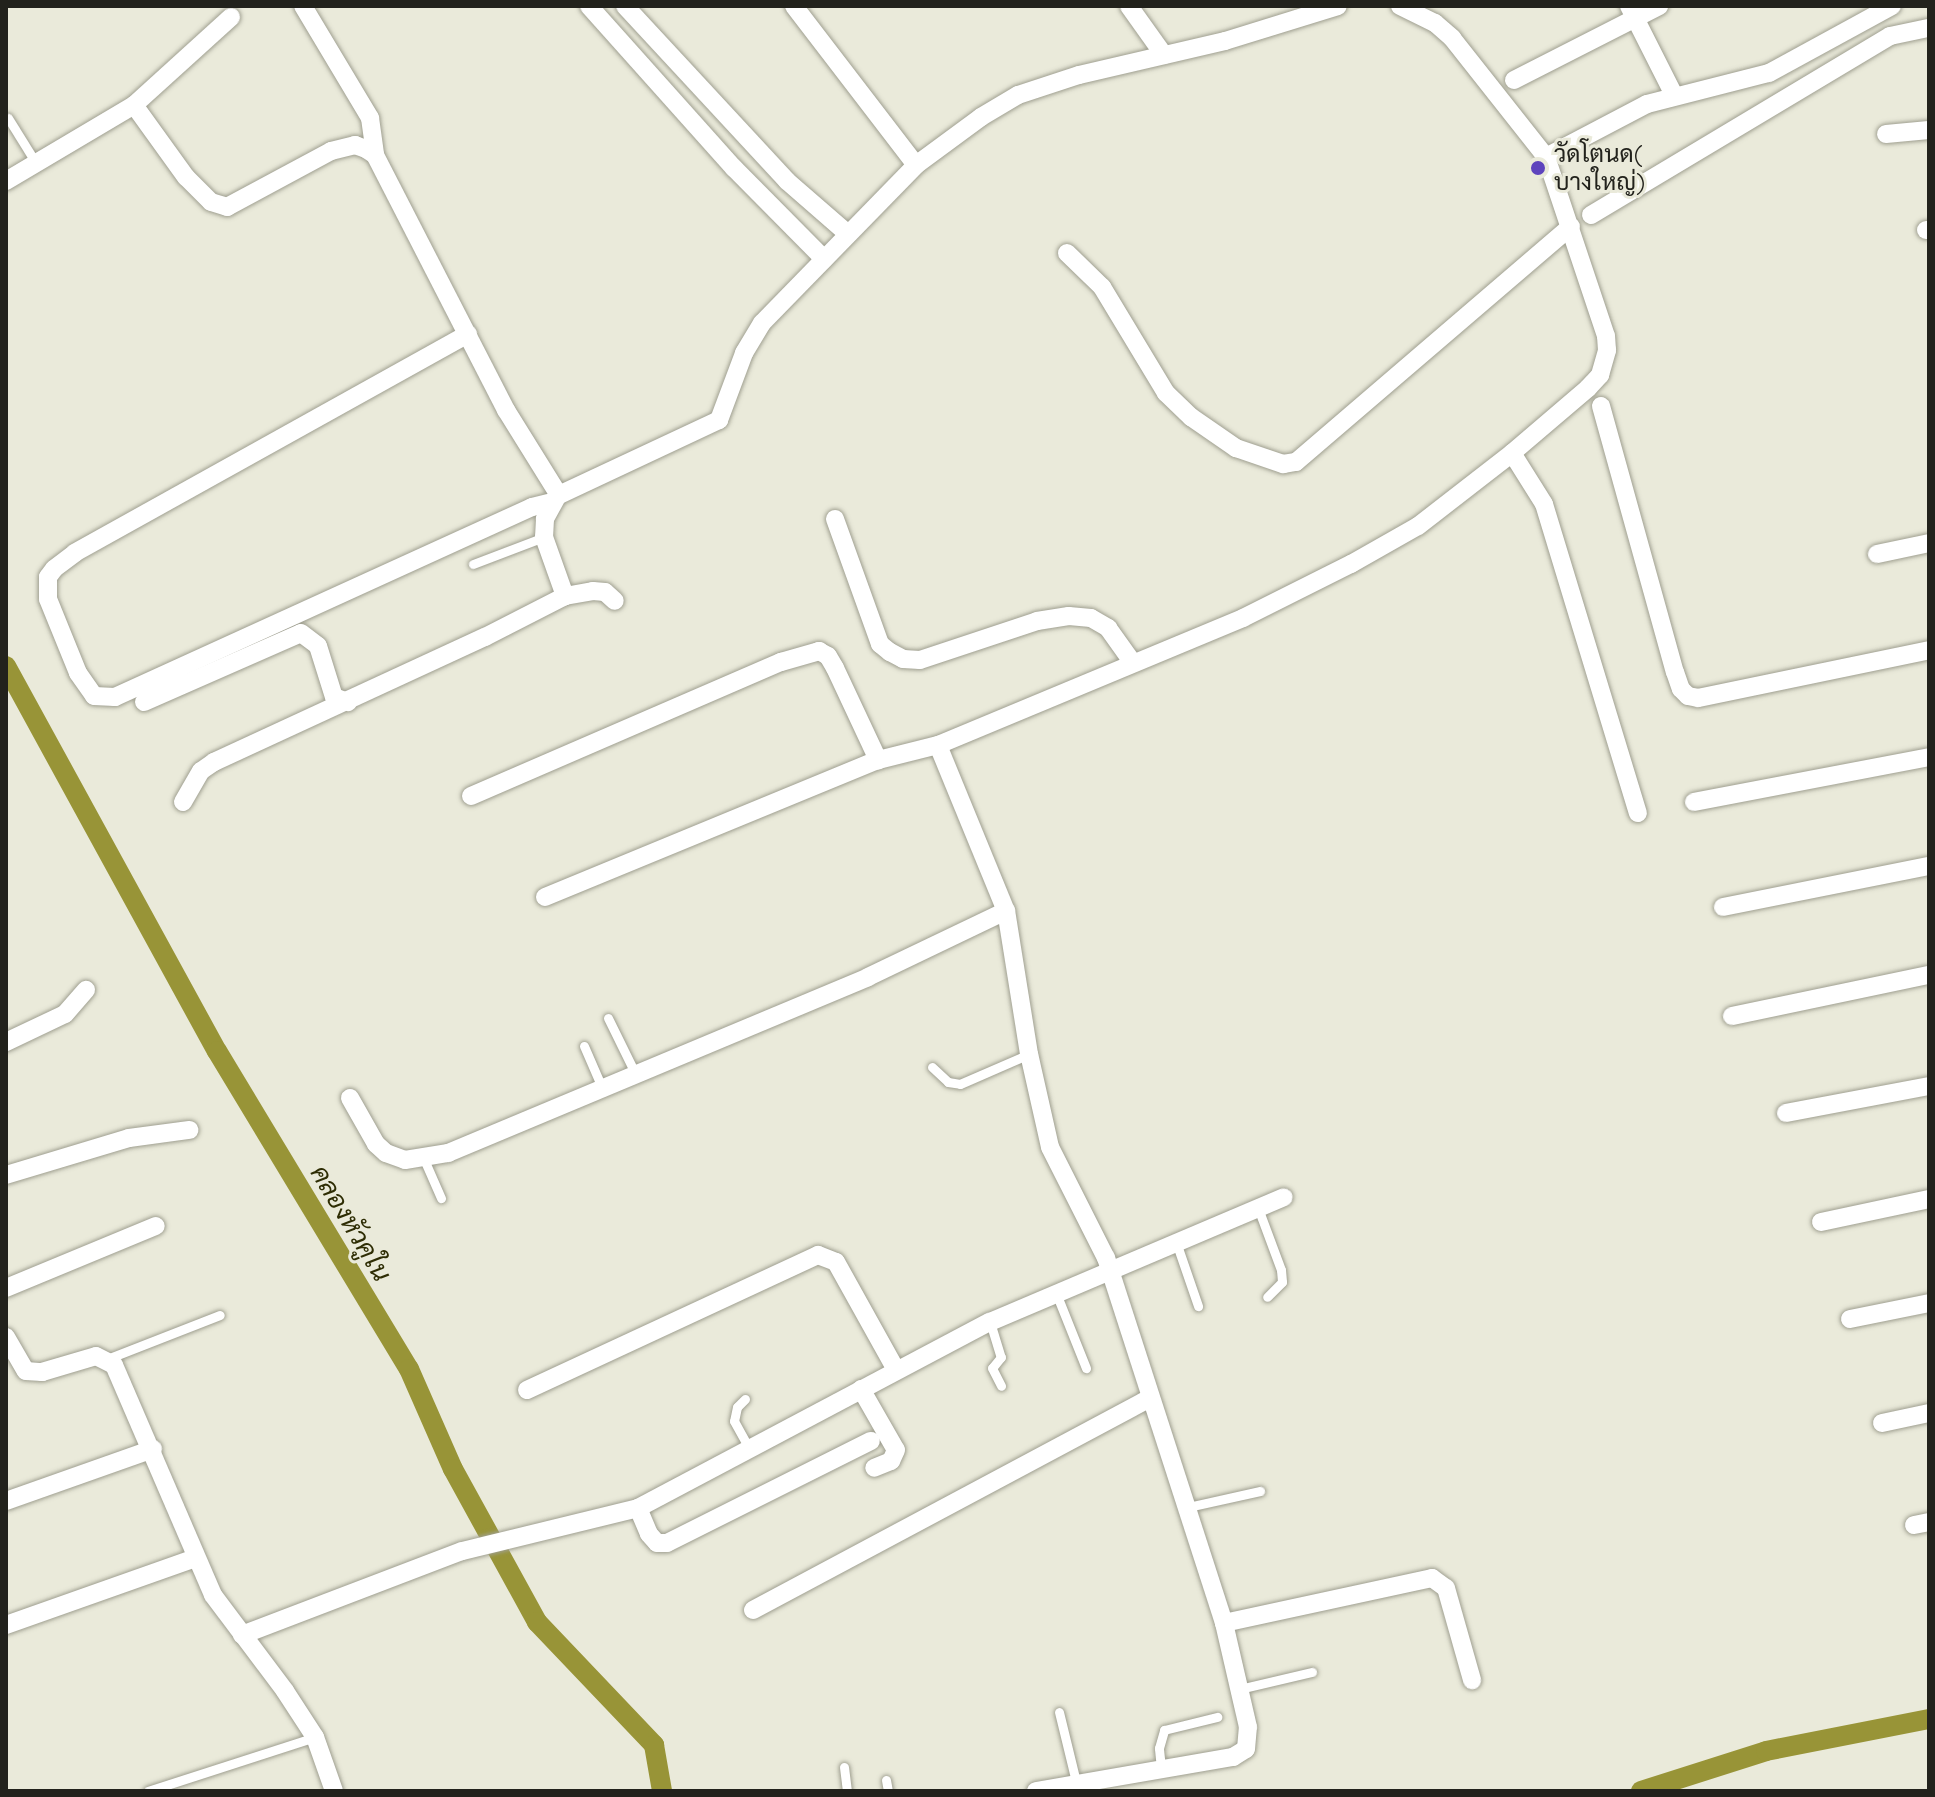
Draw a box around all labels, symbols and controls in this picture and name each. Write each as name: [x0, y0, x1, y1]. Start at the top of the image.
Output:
place label: วัดโตนด( บางใหญ่): [1554, 140, 1645, 196]
marker: วัดโตนด( บางใหญ่): [1529, 159, 1547, 177]
water label: คลองหัวคูใน: [304, 1159, 398, 1287]

